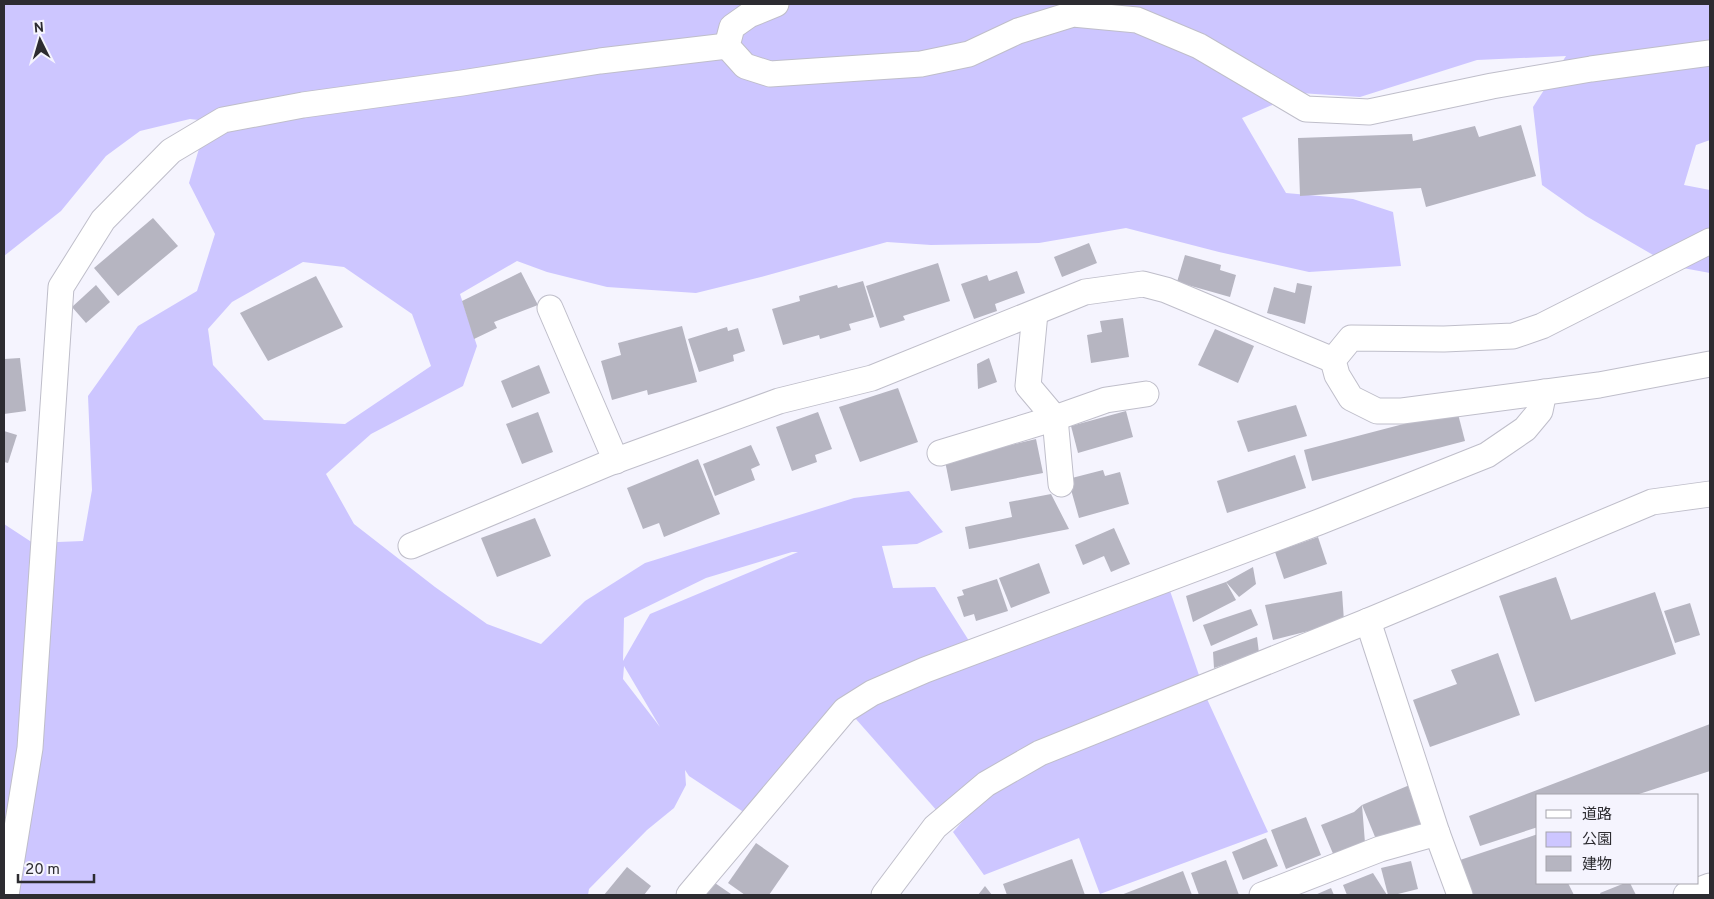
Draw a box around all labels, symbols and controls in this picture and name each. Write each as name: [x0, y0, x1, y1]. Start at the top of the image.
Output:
north arrow: [15, 15, 65, 65]
text: N: [33, 20, 45, 37]
legend: [1536, 794, 1699, 884]
text: 道路: [1582, 806, 1612, 825]
text: 公園: [1582, 831, 1612, 850]
scale bar: [18, 852, 94, 884]
text: 建物: [1582, 856, 1612, 875]
text: 20 m: [25, 861, 60, 880]

